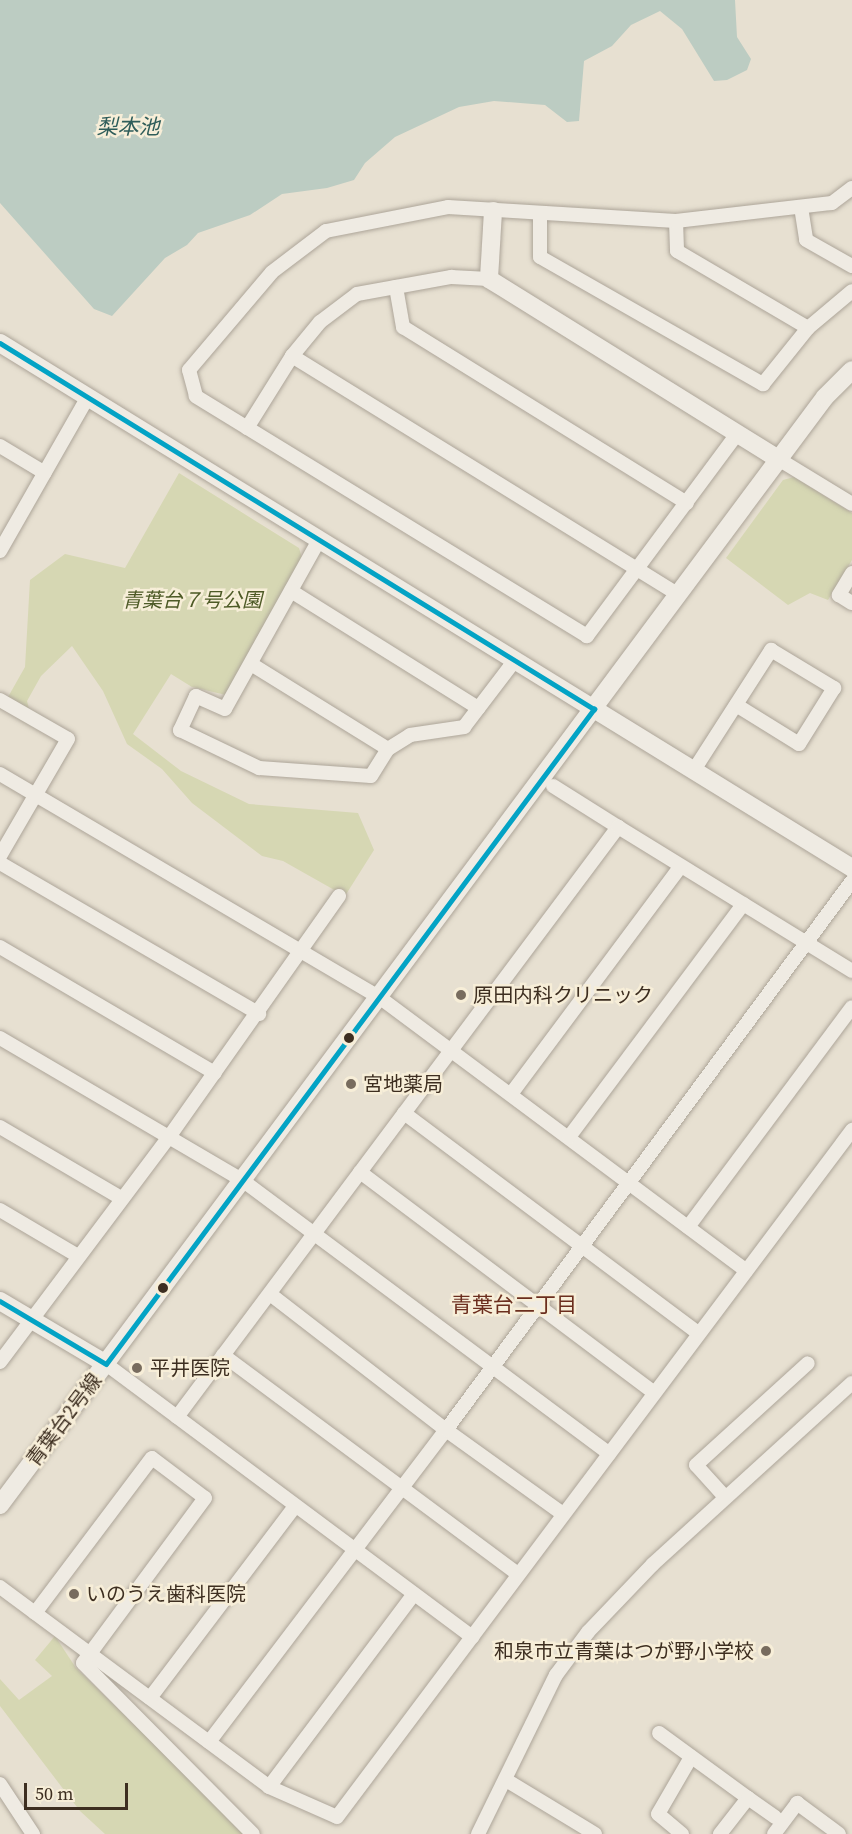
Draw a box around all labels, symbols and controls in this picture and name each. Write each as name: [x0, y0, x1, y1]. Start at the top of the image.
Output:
water label: 梨本池: [97, 114, 159, 140]
park label: 青葉台７号公園: [122, 588, 262, 612]
place label: 原田内科クリニック: [473, 983, 653, 1007]
marker: 原田内科クリニック: [454, 988, 468, 1002]
unlabelled marker: [343, 1032, 355, 1044]
place label: 宮地薬局: [363, 1072, 443, 1096]
marker: 宮地薬局: [344, 1077, 358, 1091]
unlabelled marker: [157, 1282, 169, 1294]
district label: 青葉台二丁目: [451, 1292, 577, 1318]
place label: 平井医院: [150, 1356, 230, 1380]
marker: 平井医院: [128, 1359, 146, 1377]
street label: 青葉台2号線: [21, 1369, 107, 1471]
place label: いのうえ歯科医院: [86, 1582, 246, 1606]
marker: いのうえ歯科医院: [67, 1587, 81, 1601]
place label: 和泉市立青葉はつが野小学校: [494, 1639, 754, 1663]
marker: 和泉市立青葉はつが野小学校: [759, 1644, 773, 1658]
scale bar: [27, 1771, 130, 1809]
text: 50 m: [35, 1781, 73, 1806]

